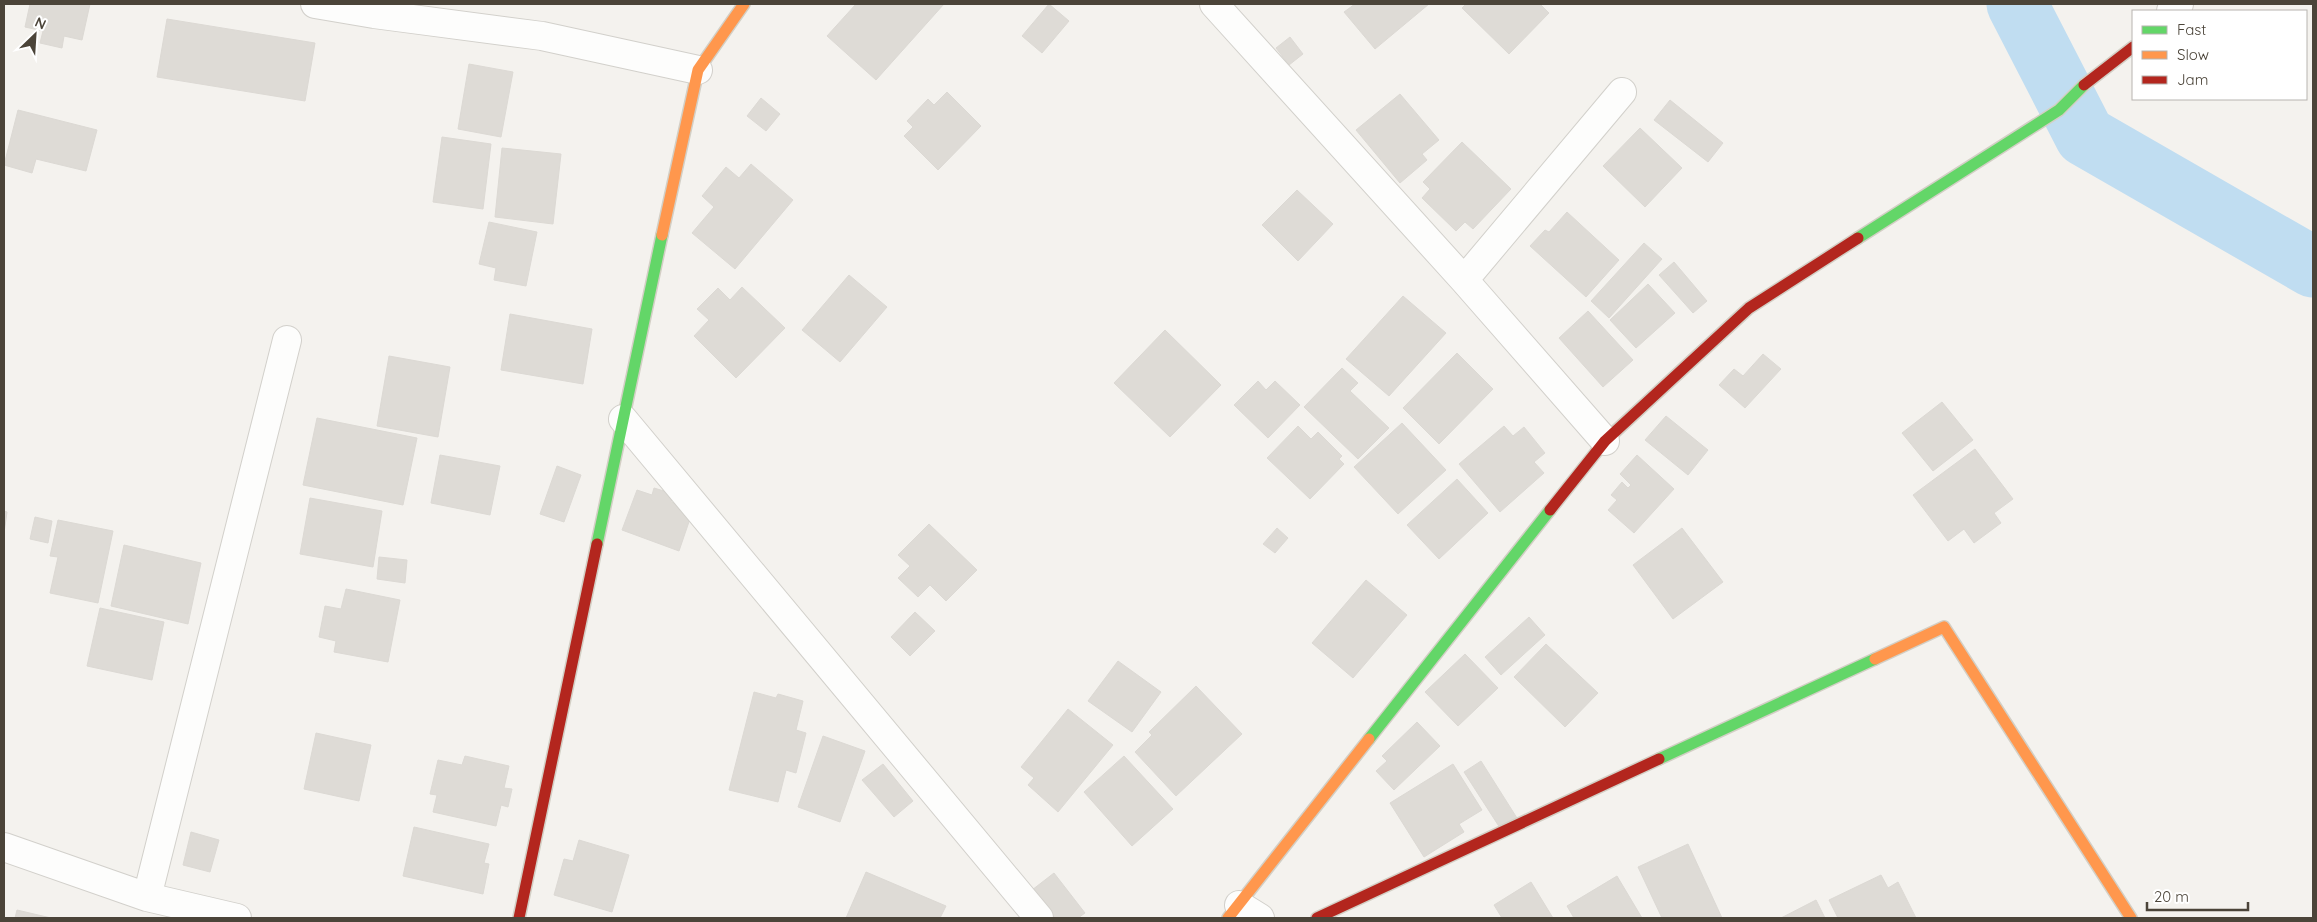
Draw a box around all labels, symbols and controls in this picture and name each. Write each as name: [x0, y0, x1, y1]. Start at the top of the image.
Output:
north arrow: [10, 10, 60, 60]
legend: [2132, 10, 2307, 100]
text: N: [32, 13, 49, 34]
text: Fast: [2177, 20, 2206, 39]
text: Slow: [2177, 45, 2209, 64]
text: Jam: [2177, 70, 2208, 89]
scale bar: [2147, 880, 2248, 912]
text: 20 m: [2154, 887, 2189, 906]

